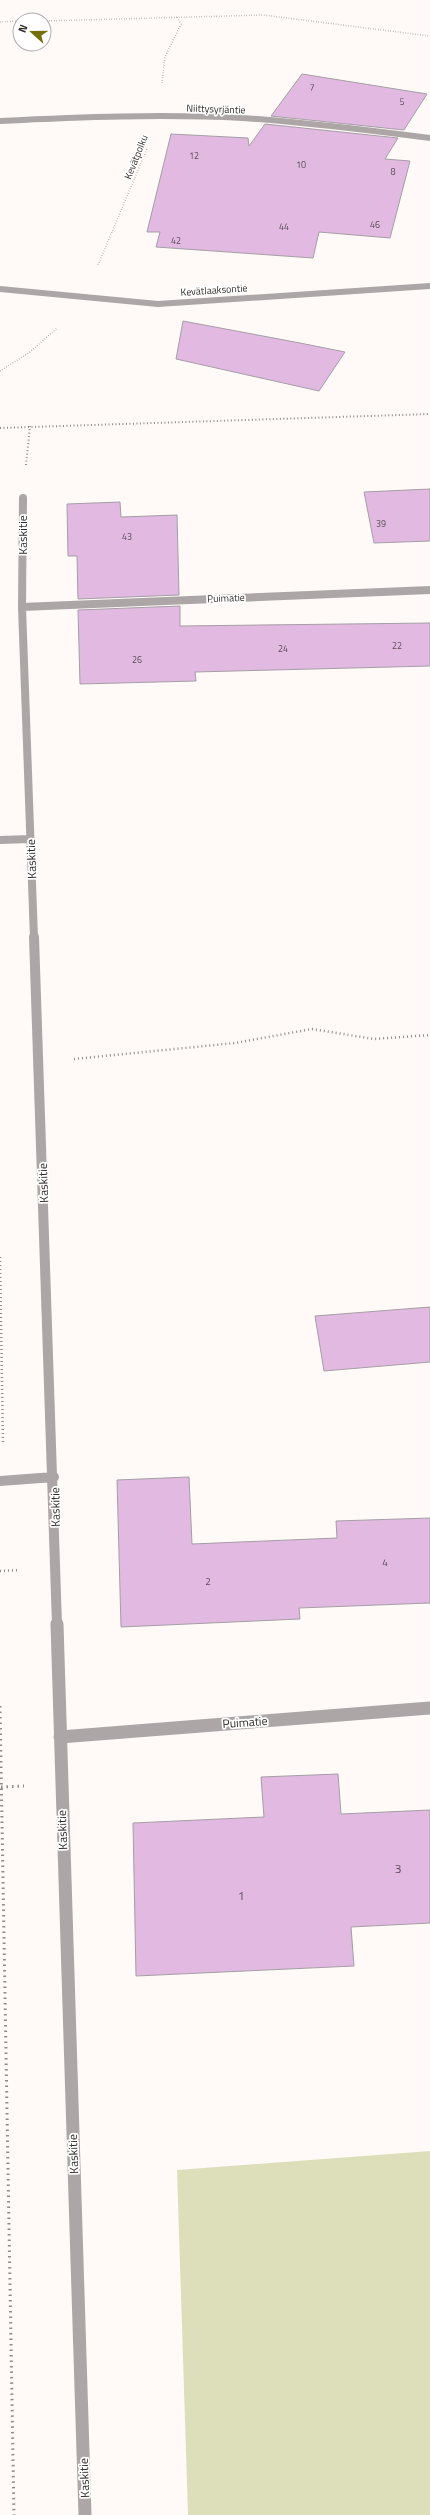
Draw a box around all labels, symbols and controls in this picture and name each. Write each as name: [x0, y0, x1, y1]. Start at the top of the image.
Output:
north arrow: [12, 12, 52, 52]
text: N: [14, 22, 31, 35]
house number: 7: [309, 81, 315, 94]
house number: 5: [399, 95, 405, 108]
street label: Niittysyrjäntie: [186, 100, 246, 118]
street label: Kevätpolku: [120, 133, 152, 181]
house number: 12: [189, 149, 199, 162]
house number: 10: [296, 158, 306, 171]
house number: 8: [390, 165, 396, 178]
house number: 46: [370, 218, 380, 231]
house number: 44: [279, 220, 289, 233]
house number: 42: [171, 234, 181, 247]
street label: Kevätlaaksontie: [180, 280, 248, 300]
street label: Kaskitie: [13, 515, 32, 555]
house number: 39: [376, 517, 386, 530]
house number: 43: [122, 530, 132, 543]
street label: Puimatie: [207, 590, 245, 606]
house number: 22: [392, 639, 402, 652]
house number: 24: [278, 642, 288, 655]
house number: 26: [132, 653, 142, 666]
street label: Kaskitie: [21, 839, 41, 879]
street label: Kaskitie: [33, 1163, 53, 1203]
street label: Kaskitie: [45, 1487, 65, 1527]
house number: 4: [382, 1555, 388, 1570]
house number: 2: [205, 1574, 211, 1589]
street label: Puimatie: [222, 1711, 268, 1733]
street label: Kaskitie: [52, 1810, 72, 1850]
house number: 3: [395, 1859, 401, 1878]
house number: 1: [238, 1886, 244, 1905]
street label: Kaskitie: [63, 2134, 83, 2174]
street label: Kaskitie: [74, 2458, 94, 2498]

